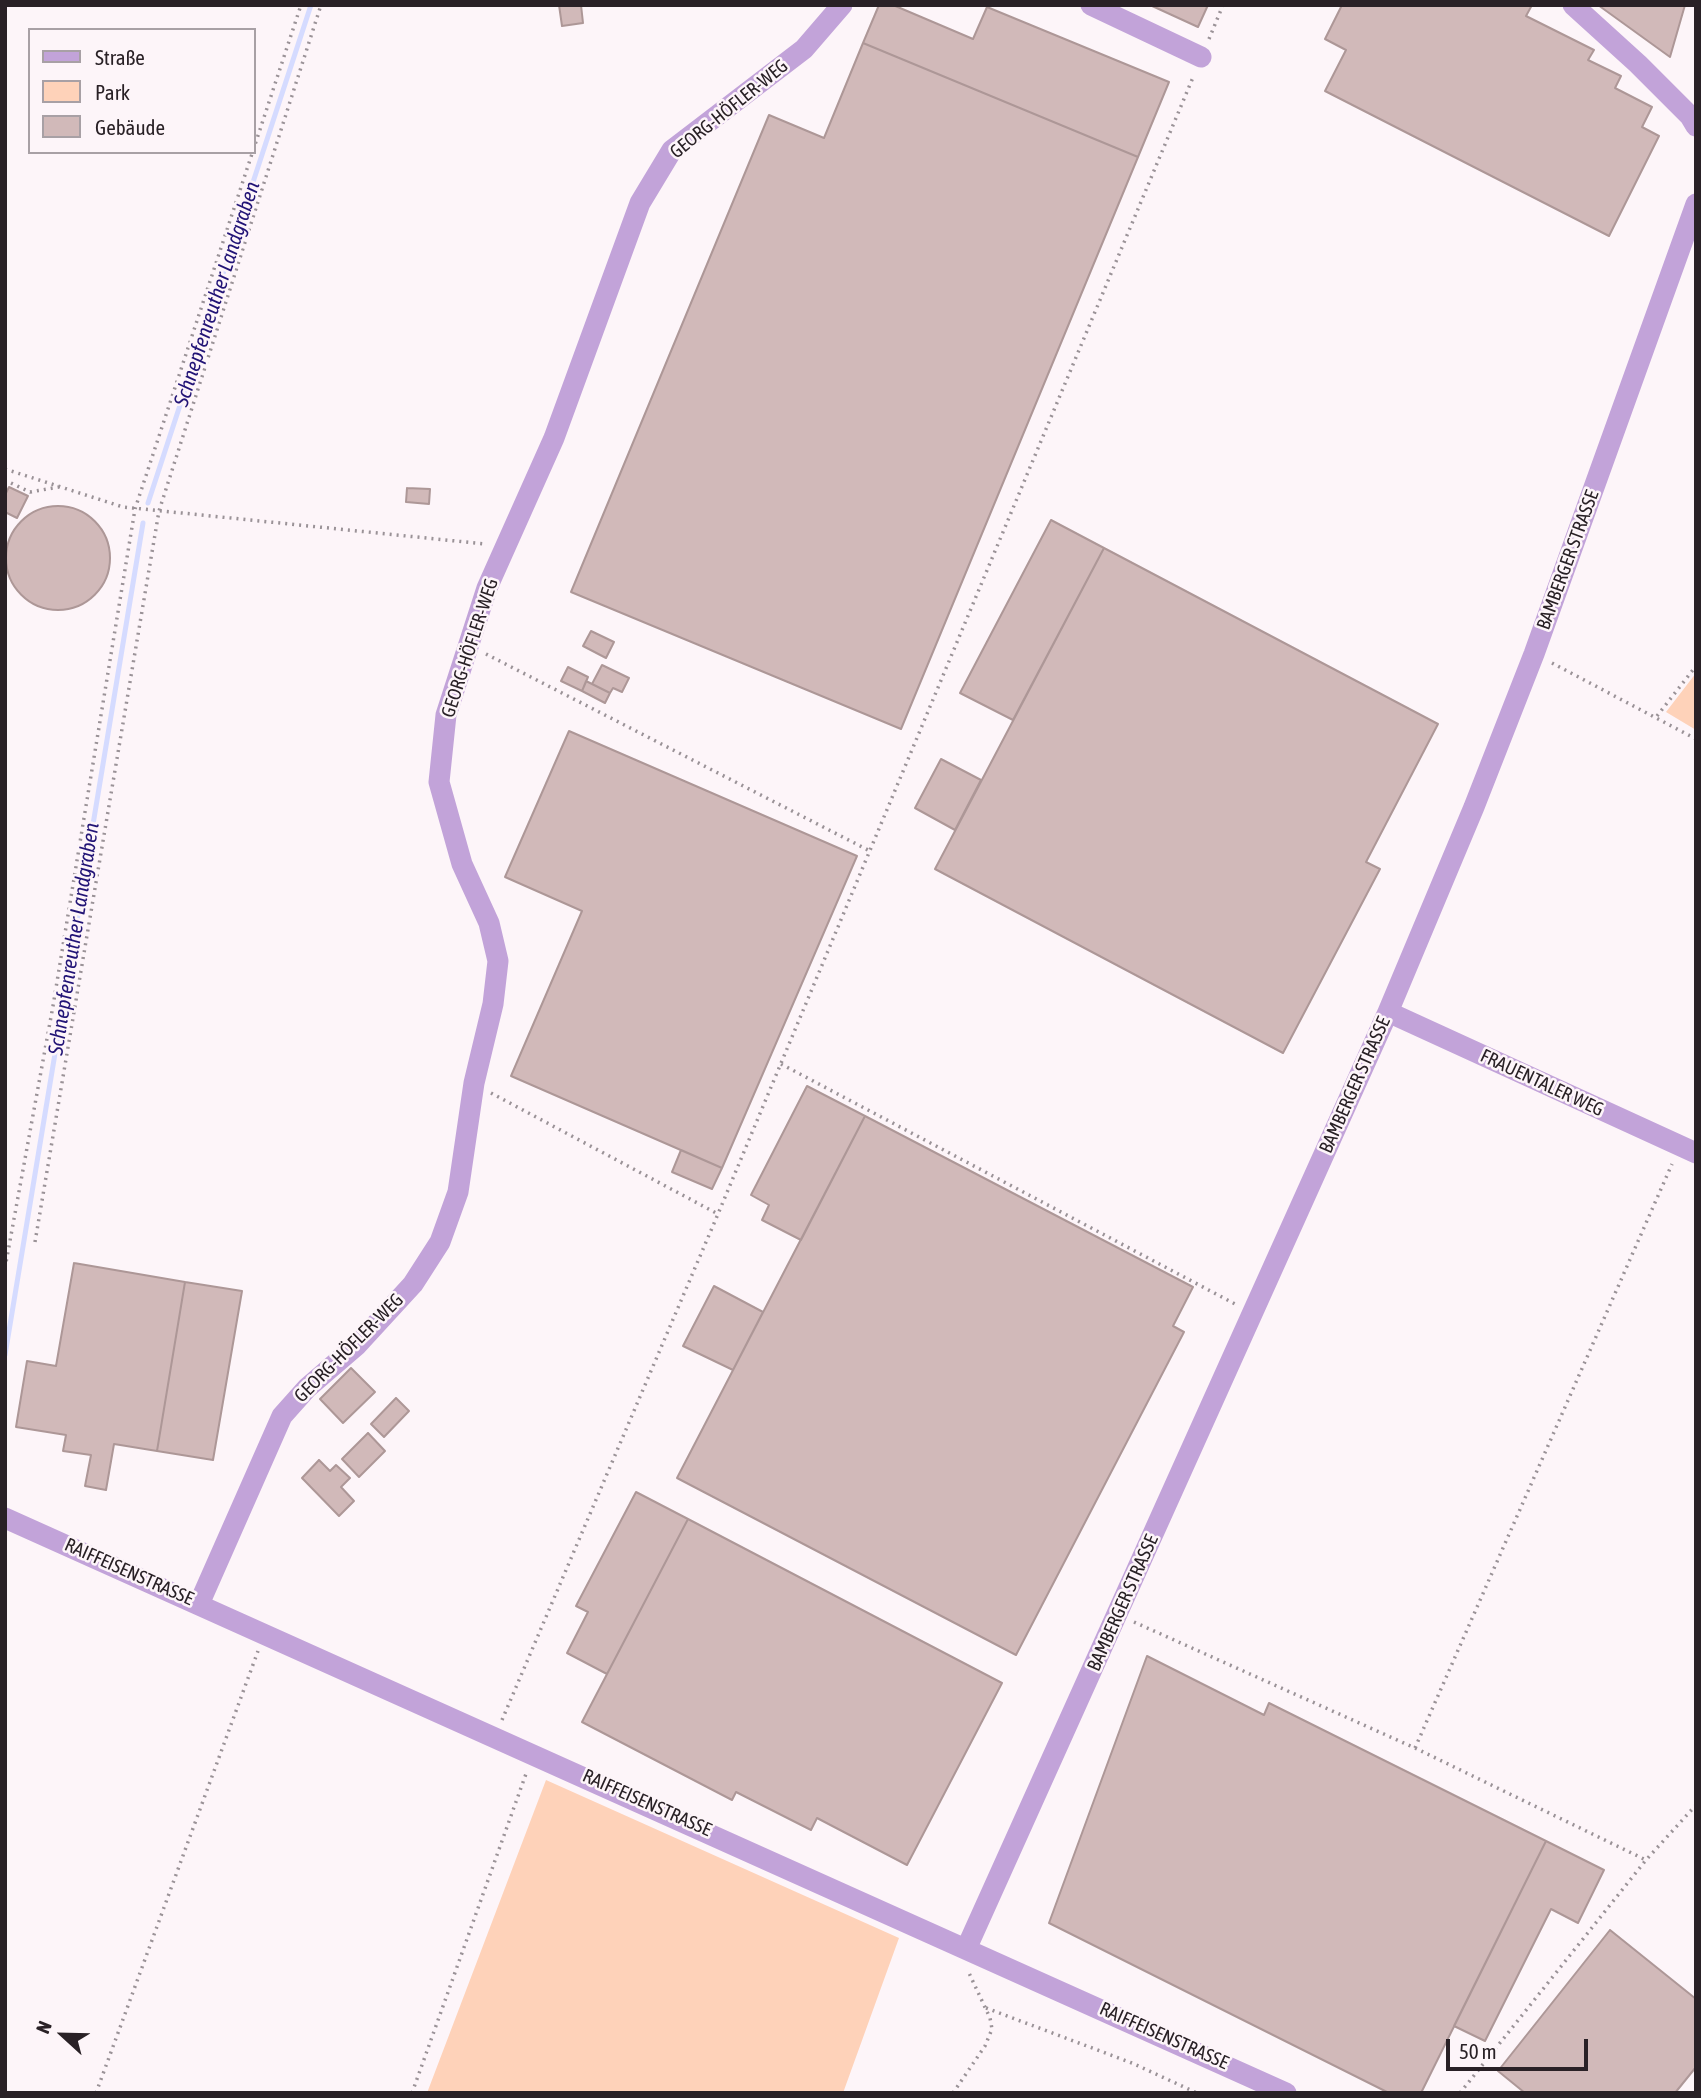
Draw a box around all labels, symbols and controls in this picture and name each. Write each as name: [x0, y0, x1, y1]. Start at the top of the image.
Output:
legend: [28, 28, 256, 154]
text: Straße: [95, 45, 145, 69]
street label: GEORG-HÖFLER-WEG: [666, 55, 792, 163]
text: Park: [95, 80, 130, 104]
text: Gebäude: [95, 115, 165, 139]
water label: Schnepfenreuther Landgraben: [169, 178, 265, 410]
street label: BAMBERGER STRASSE: [1532, 487, 1604, 633]
street label: GEORG-HÖFLER-WEG: [437, 576, 503, 720]
water label: Schnepfenreuther Landgraben: [43, 821, 105, 1057]
street label: BAMBERGER STRASSE: [1315, 1013, 1395, 1157]
street label: FRAUENTALER WEG: [1477, 1044, 1607, 1122]
street label: GEORG-HÖFLER-WEG: [290, 1289, 408, 1407]
street label: BAMBERGER STRASSE: [1083, 1531, 1163, 1675]
street label: RAIFFEISENSTRASSE: [61, 1533, 197, 1611]
street label: RAIFFEISENSTRASSE: [579, 1764, 715, 1842]
street label: RAIFFEISENSTRASSE: [1096, 1997, 1232, 2075]
north arrow: [28, 2000, 98, 2070]
text: N: [31, 2018, 56, 2036]
scale bar: [1449, 2024, 1591, 2068]
text: 50 m: [1459, 2039, 1497, 2063]

